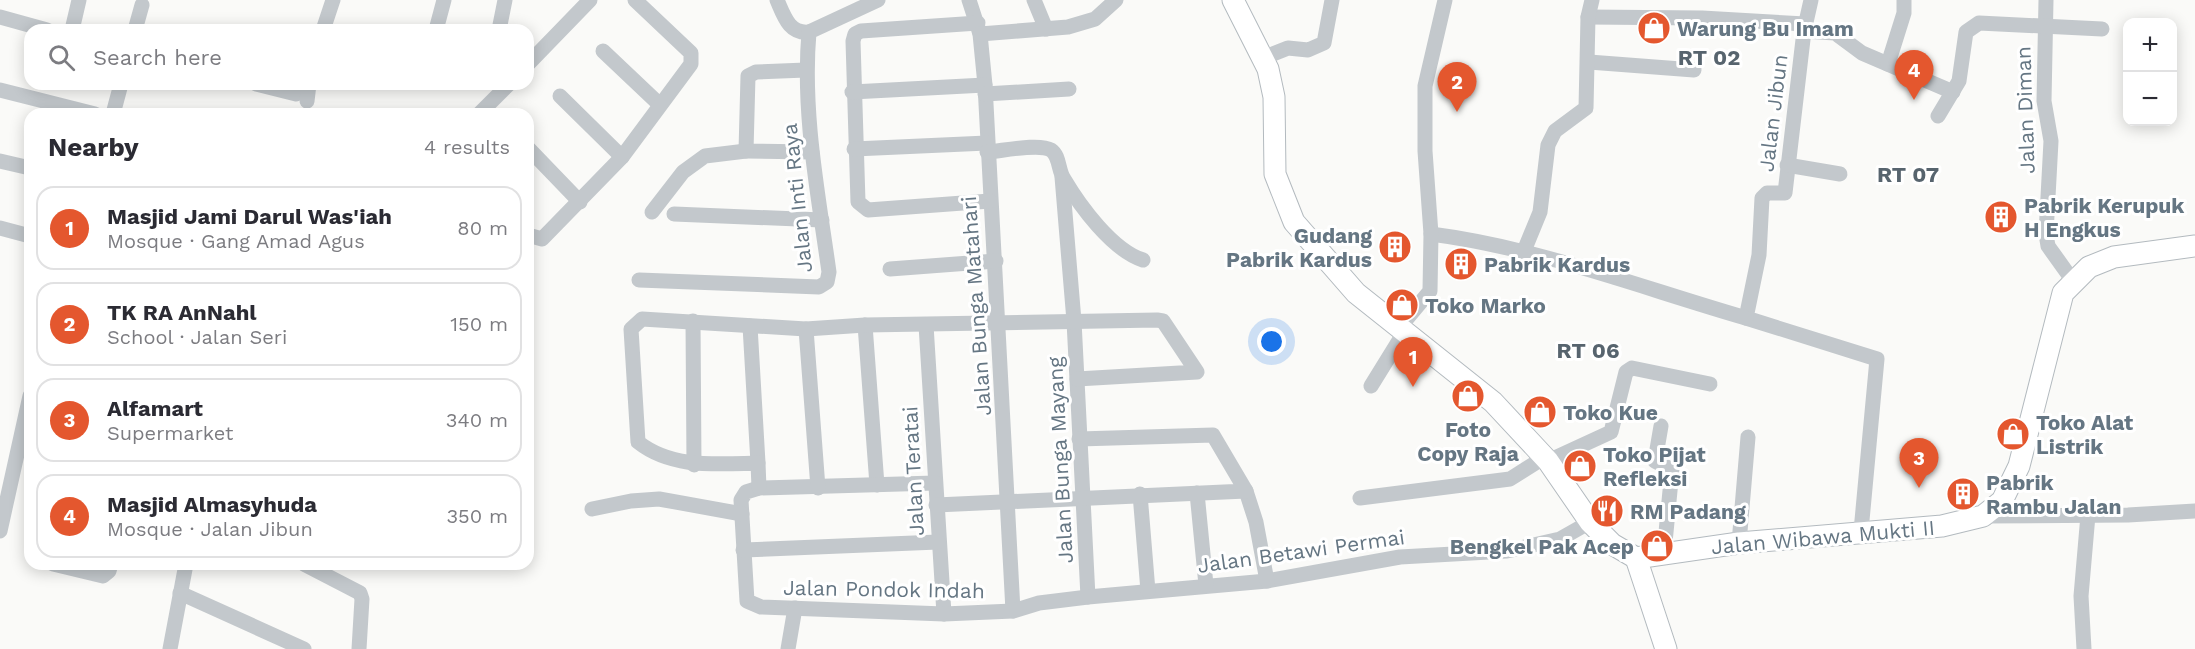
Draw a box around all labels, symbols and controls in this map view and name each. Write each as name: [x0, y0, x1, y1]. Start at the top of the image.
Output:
shop icon: Warung Bu Imam: [1636, 10, 1672, 46]
place label: Warung Bu Imam: [1677, 16, 1854, 41]
map controls: [2123, 18, 2177, 126]
button: +: [2123, 18, 2177, 72]
search box: [24, 24, 534, 90]
icon: search: [45, 41, 78, 74]
text: Search here: [93, 45, 222, 70]
district label: RT 02: [1678, 45, 1740, 70]
street label: Jalan Diman: [2010, 46, 2040, 174]
pin: 4: [1894, 51, 1934, 100]
street label: Jalan Jibun: [1753, 53, 1793, 173]
pin: 2: [1438, 63, 1476, 112]
button: −: [2123, 72, 2177, 126]
street label: Jalan Inti Raya: [777, 122, 817, 274]
text: Nearby: [48, 132, 139, 162]
text: 4 results: [424, 135, 510, 159]
district label: RT 07: [1877, 162, 1939, 187]
place label: Pabrik Kerupuk H Engkus: [2024, 193, 2185, 242]
street label: Jalan Bunga Matahari: [956, 195, 996, 417]
building icon: Pabrik Kerupuk H Engkus: [1983, 199, 2019, 235]
text: Masjid Jami Darul Was'iah: [107, 204, 392, 229]
text: 1: [65, 216, 74, 240]
text: 80 m: [457, 216, 508, 240]
place label: Gudang Pabrik Kardus: [1226, 223, 1372, 272]
text: Mosque · Gang Amad Agus: [107, 229, 365, 253]
building icon: Gudang Pabrik Kardus: [1377, 229, 1413, 265]
building icon: Pabrik Kardus: [1443, 246, 1479, 282]
place label: Pabrik Kardus: [1484, 252, 1630, 277]
shop icon: Toko Marko: [1384, 287, 1420, 323]
place label: Toko Marko: [1425, 293, 1546, 318]
text: TK RA AnNahl: [107, 300, 256, 325]
text: 2: [64, 312, 75, 336]
text: 150 m: [450, 312, 508, 336]
text: School · Jalan Seri: [107, 325, 287, 349]
your location: [1257, 327, 1286, 356]
pin: 1: [1394, 338, 1432, 387]
district label: RT 06: [1557, 338, 1620, 363]
street label: Jalan Bunga Mayang: [1042, 355, 1078, 564]
shop icon: Foto Copy Raja: [1450, 378, 1486, 414]
shop icon: Toko Kue: [1522, 394, 1558, 430]
text: Alfamart: [107, 396, 203, 421]
place label: Toko Kue: [1563, 400, 1658, 425]
street label: Jalan Teratai: [897, 406, 929, 536]
text: 3: [64, 408, 75, 432]
text: 340 m: [446, 408, 508, 432]
place label: Toko Alat Listrik: [2036, 410, 2133, 459]
shop icon: Toko Alat Listrik: [1995, 416, 2031, 452]
place label: Foto Copy Raja: [1417, 417, 1520, 466]
text: Supermarket: [107, 421, 233, 445]
pin: 3: [1900, 438, 1938, 488]
place label: Toko Pijat Refleksi: [1603, 442, 1706, 491]
shop icon: Toko Pijat Refleksi: [1562, 448, 1598, 484]
place label: Pabrik Rambu Jalan: [1986, 470, 2121, 519]
building icon: Pabrik Rambu Jalan: [1945, 476, 1981, 512]
text: Masjid Almasyhuda: [107, 492, 317, 517]
restaurant icon: RM Padang: [1589, 493, 1625, 529]
place label: RM Padang: [1630, 499, 1746, 524]
text: 4: [63, 504, 76, 528]
text: 350 m: [446, 504, 508, 528]
street label: Jalan Wibawa Mukti II: [1710, 515, 1936, 559]
text: Mosque · Jalan Jibun: [107, 517, 313, 541]
street label: Jalan Betawi Permai: [1196, 524, 1406, 578]
shop icon: Bengkel Pak Acep: [1639, 528, 1675, 564]
place label: Bengkel Pak Acep: [1450, 534, 1634, 559]
street label: Jalan Pondok Indah: [783, 575, 985, 603]

